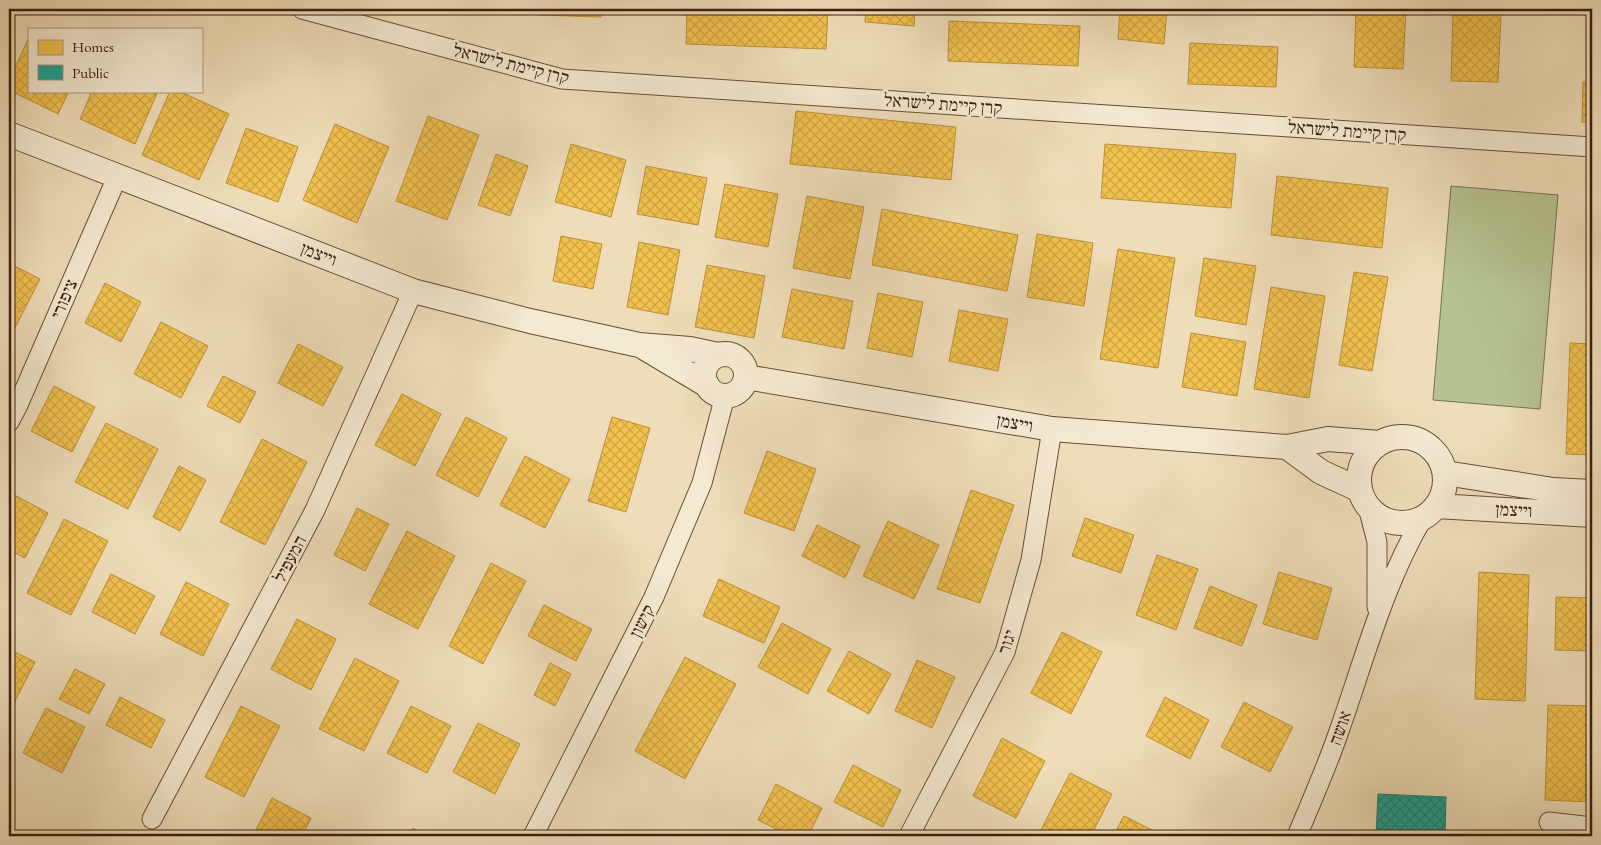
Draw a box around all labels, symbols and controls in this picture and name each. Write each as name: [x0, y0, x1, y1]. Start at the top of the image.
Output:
legend: [28, 28, 202, 92]
text: Homes: [72, 37, 114, 56]
street label: קרן קיימת לישראל: [451, 38, 572, 89]
text: Public: [72, 63, 109, 82]
street label: קרן קיימת לישראל: [883, 88, 1003, 119]
street label: קרן קיימת לישראל: [1287, 115, 1407, 146]
street label: וייצמן: [298, 236, 341, 271]
street label: ציפורי: [45, 275, 82, 322]
street label: וייצמן: [995, 408, 1035, 437]
street label: וייצמן: [1495, 497, 1533, 522]
street label: המעפיל: [268, 531, 311, 586]
street label: קישון: [624, 600, 660, 641]
street label: יגור: [992, 626, 1021, 657]
street label: אושה: [1323, 707, 1356, 748]

